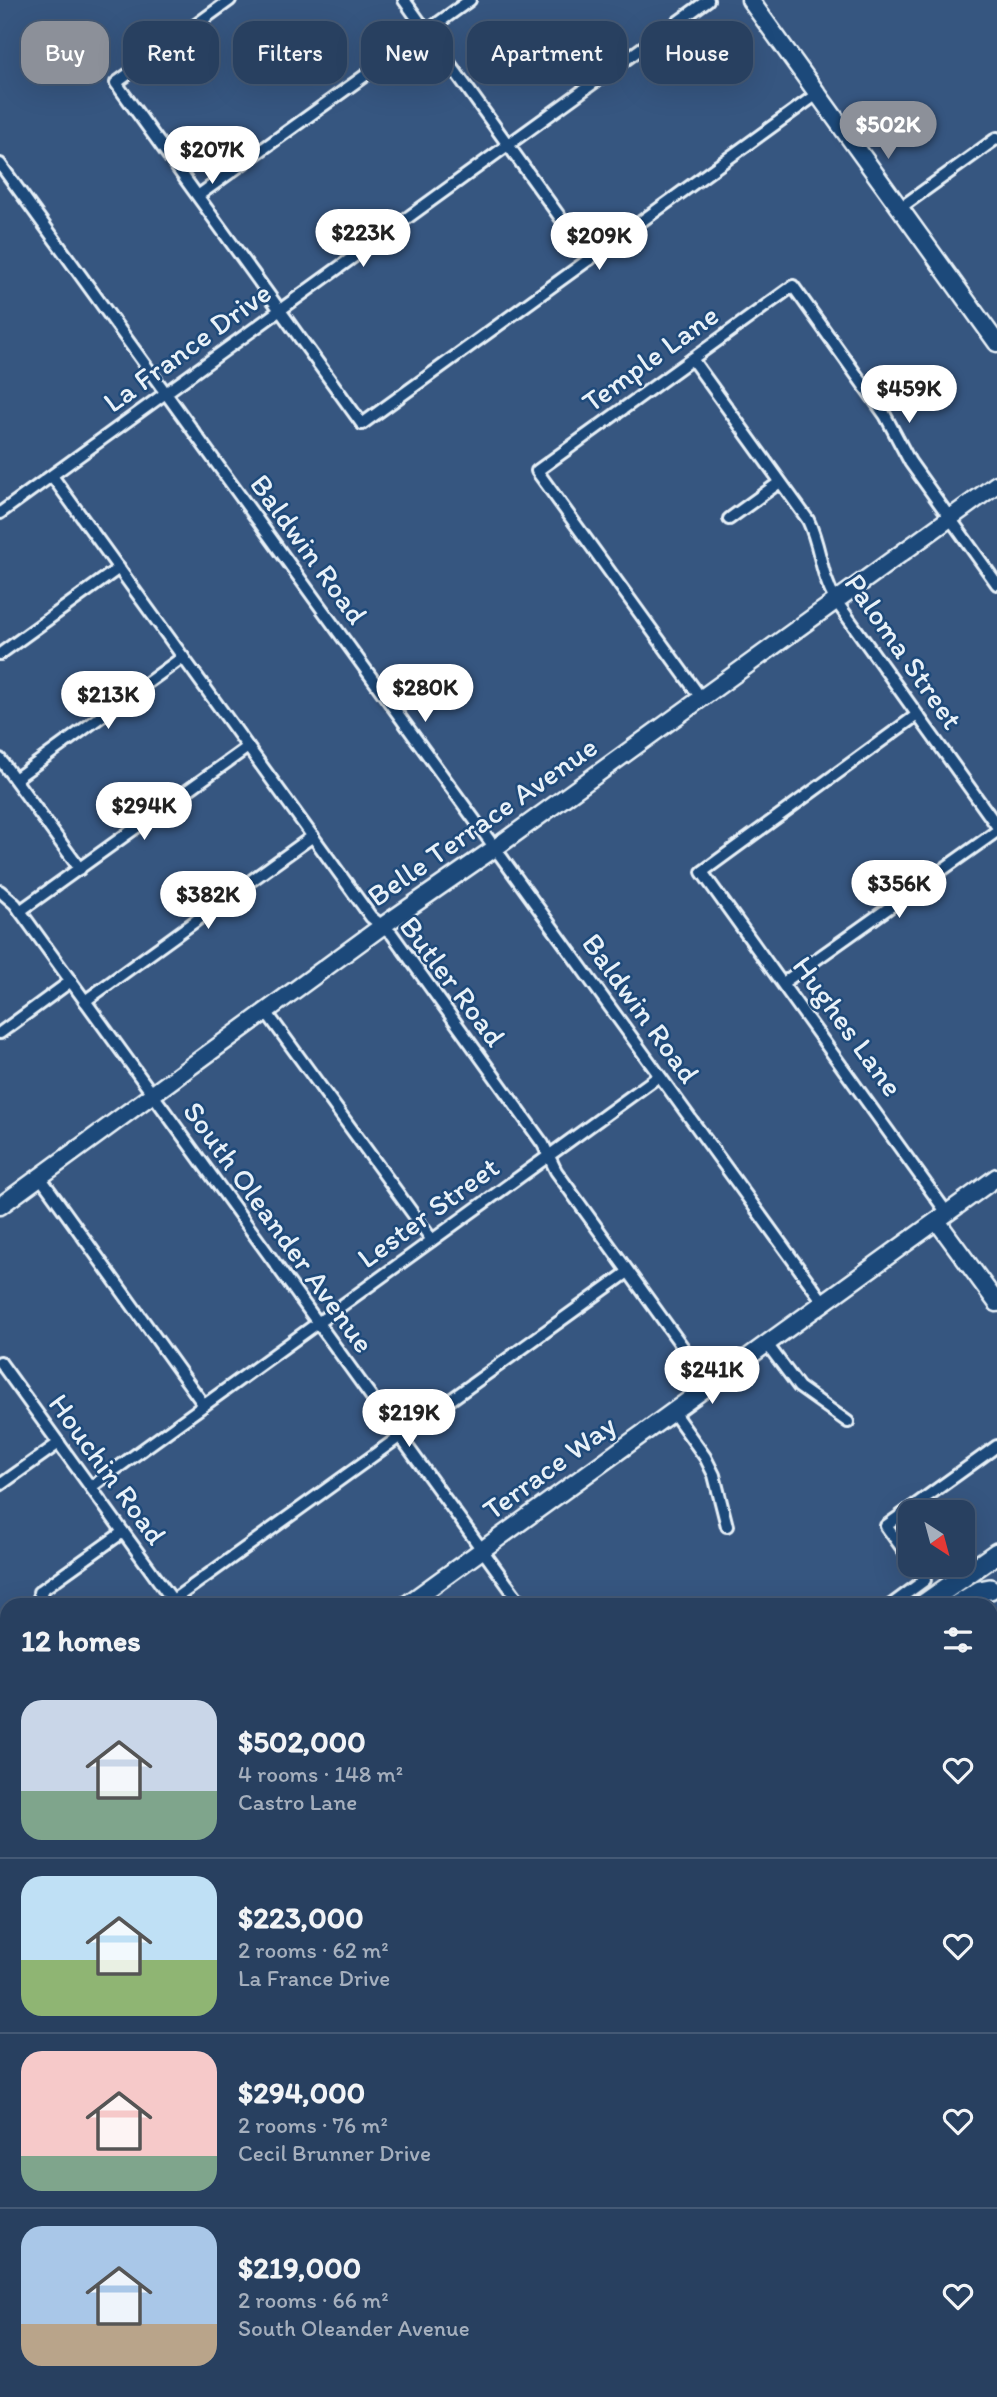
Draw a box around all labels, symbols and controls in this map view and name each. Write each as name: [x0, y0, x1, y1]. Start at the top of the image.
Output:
chip: Buy: [21, 21, 109, 84]
chip: Rent: [123, 21, 219, 84]
chip: Filters: [233, 21, 347, 84]
chip: New: [361, 21, 453, 84]
chip: Apartment: [467, 21, 627, 84]
chip: House: [641, 21, 753, 84]
pin: $502K: [839, 102, 937, 161]
text: $502K: [856, 110, 920, 138]
pin: $207K: [163, 127, 261, 186]
text: $207K: [180, 135, 244, 163]
pin: $223K: [314, 210, 412, 269]
pin: $209K: [550, 212, 648, 272]
text: $223K: [331, 218, 395, 246]
text: $209K: [567, 221, 631, 249]
street label: La France Drive: [96, 274, 278, 420]
street label: Temple Lane: [575, 296, 725, 420]
pin: $459K: [860, 366, 958, 425]
text: $459K: [877, 374, 941, 402]
street label: Baldwin Road: [242, 467, 376, 631]
street label: Paloma Street: [837, 566, 971, 736]
pin: $280K: [376, 664, 474, 724]
pin: $213K: [59, 672, 157, 731]
text: $280K: [392, 673, 458, 701]
text: $213K: [77, 680, 139, 708]
street label: Belle Terrace Avenue: [360, 728, 604, 914]
pin: $294K: [95, 782, 193, 842]
text: $294K: [112, 791, 176, 819]
pin: $356K: [850, 860, 948, 920]
text: $356K: [867, 869, 931, 897]
pin: $382K: [159, 872, 257, 931]
text: $382K: [176, 880, 240, 908]
street label: Butler Road: [392, 908, 514, 1054]
street label: Baldwin Road: [574, 926, 708, 1090]
street label: Hughes Lane: [785, 949, 911, 1103]
street label: South Oleander Avenue: [175, 1094, 383, 1360]
street label: Lester Street: [350, 1148, 506, 1276]
pin: $241K: [663, 1346, 761, 1406]
text: $241K: [681, 1355, 743, 1383]
street label: Houchin Road: [41, 1386, 176, 1552]
pin: $219K: [360, 1390, 458, 1449]
text: $219K: [378, 1398, 440, 1426]
street label: Terrace Way: [475, 1406, 623, 1528]
north arrow: [898, 1500, 975, 1577]
map controls: [898, 1500, 975, 1577]
icon: filters: [939, 1621, 977, 1659]
text: 12 homes: [21, 1622, 141, 1659]
text: $502,000: [238, 1723, 366, 1760]
icon: home: [77, 1728, 161, 1812]
icon: heart: [939, 1751, 977, 1789]
text: 4 rooms · 148 m²: [238, 1760, 403, 1788]
text: Castro Lane: [238, 1788, 357, 1816]
text: $223,000: [238, 1899, 364, 1936]
icon: home: [77, 1904, 161, 1988]
icon: heart: [939, 1927, 977, 1965]
text: 2 rooms · 62 m²: [238, 1936, 389, 1964]
text: La France Drive: [238, 1964, 390, 1992]
text: $294,000: [238, 2074, 365, 2111]
icon: home: [77, 2079, 161, 2163]
icon: heart: [939, 2102, 977, 2140]
text: 2 rooms · 76 m²: [238, 2111, 388, 2139]
text: Cecil Brunner Drive: [238, 2139, 431, 2167]
text: $219,000: [238, 2249, 361, 2286]
icon: home: [77, 2254, 161, 2338]
icon: heart: [939, 2277, 977, 2315]
text: 2 rooms · 66 m²: [238, 2286, 389, 2314]
text: South Oleander Avenue: [238, 2314, 470, 2342]

